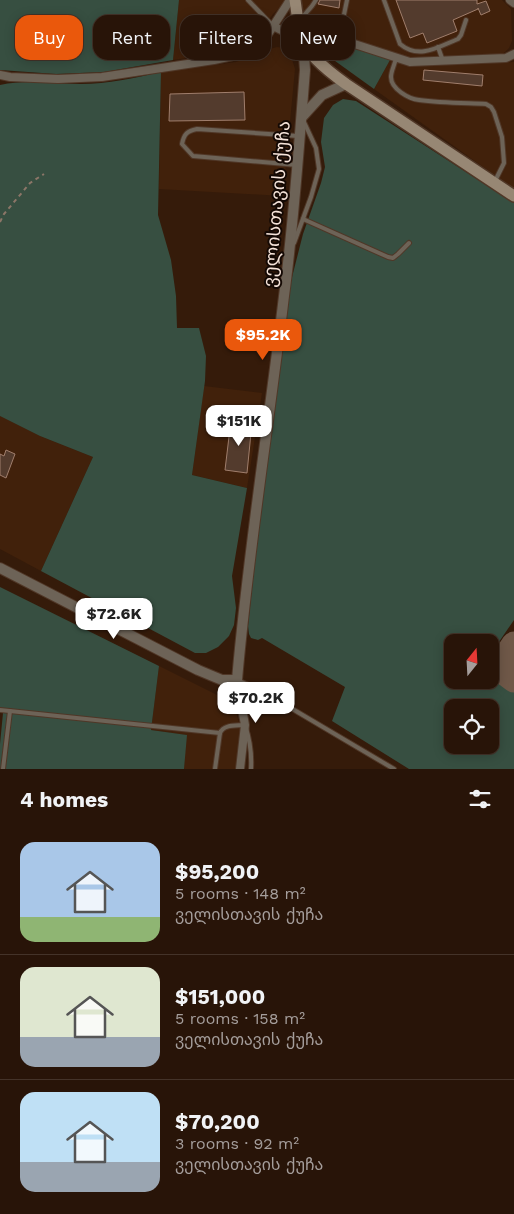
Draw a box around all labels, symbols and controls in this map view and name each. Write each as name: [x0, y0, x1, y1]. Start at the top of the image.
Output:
chip: Buy: [15, 15, 83, 60]
chip: Rent: [93, 15, 170, 60]
chip: Filters: [180, 15, 271, 60]
chip: New: [281, 15, 355, 60]
street label: ველისთავის ქუჩა: [258, 120, 295, 288]
pin: $95.2K: [222, 318, 304, 361]
text: $95.2K: [236, 325, 290, 344]
pin: $151K: [204, 404, 274, 447]
text: $151K: [217, 411, 261, 430]
pin: $72.6K: [73, 598, 155, 640]
text: $72.6K: [86, 604, 142, 623]
north arrow: [444, 634, 499, 689]
map controls: [444, 634, 499, 754]
pin: $70.2K: [215, 682, 297, 724]
text: $70.2K: [229, 688, 283, 707]
button: locate: [444, 699, 499, 754]
icon: filters: [466, 785, 494, 813]
text: 4 homes: [20, 787, 108, 812]
text: $95,200: [175, 859, 259, 884]
icon: home: [60, 862, 120, 922]
text: 5 rooms · 148 m²: [175, 884, 306, 903]
text: ველისთავის ქუჩა: [175, 905, 323, 924]
text: $151,000: [175, 984, 265, 1009]
icon: home: [60, 987, 120, 1047]
text: 5 rooms · 158 m²: [175, 1009, 305, 1028]
text: ველისთავის ქუჩა: [175, 1030, 323, 1049]
text: $70,200: [175, 1109, 260, 1134]
icon: home: [60, 1112, 120, 1172]
text: 3 rooms · 92 m²: [175, 1134, 299, 1153]
text: ველისთავის ქუჩა: [175, 1155, 323, 1174]

